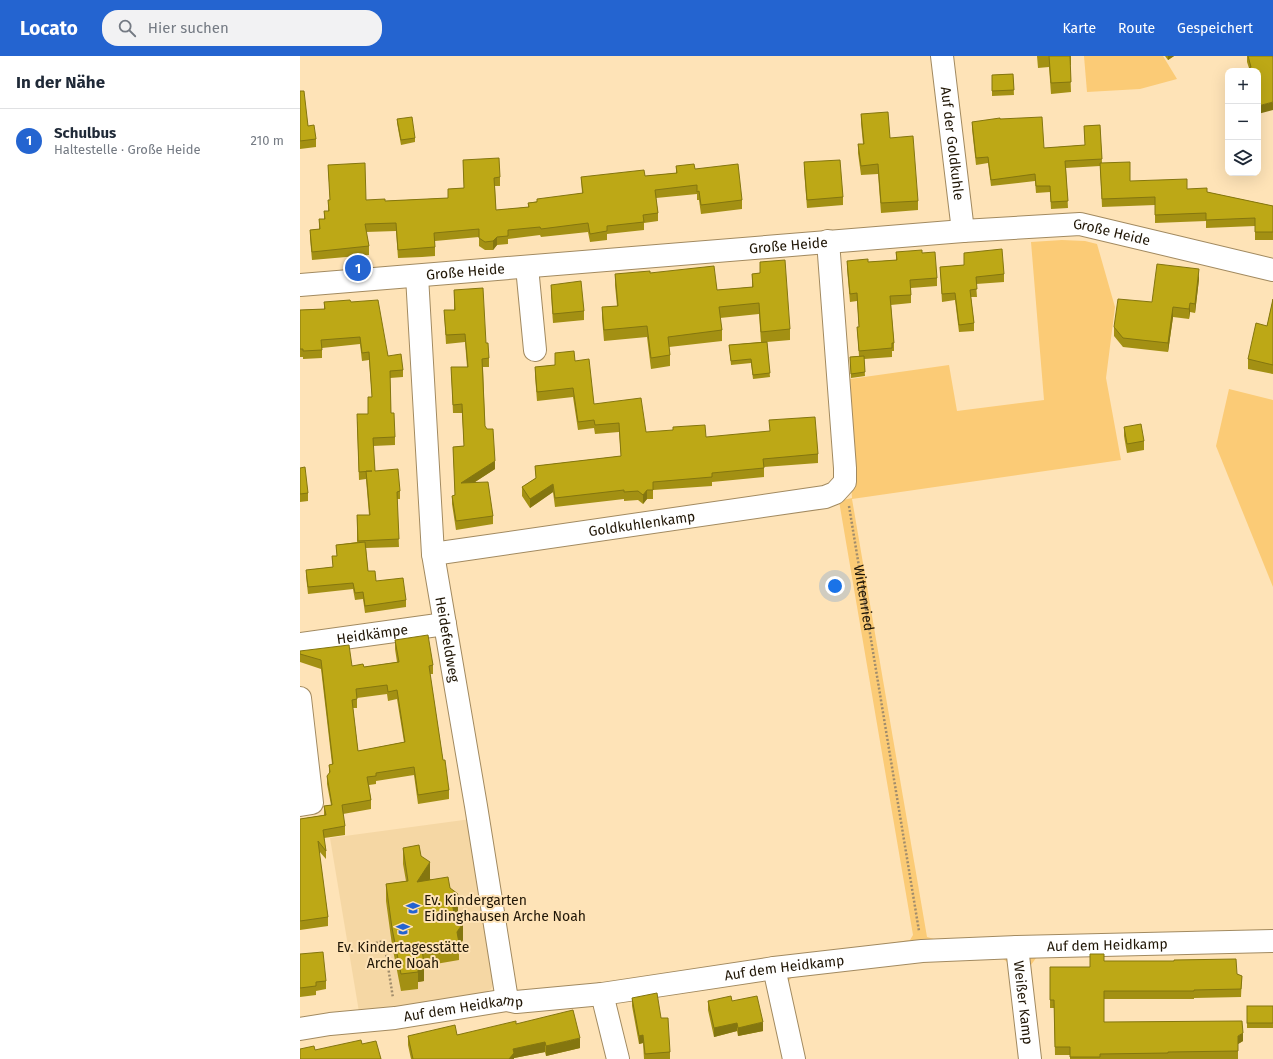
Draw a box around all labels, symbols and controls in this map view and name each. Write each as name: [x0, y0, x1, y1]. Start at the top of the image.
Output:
search box: [102, 10, 382, 46]
text: Locato: [20, 17, 78, 40]
icon: search: [116, 17, 138, 39]
text: Hier suchen: [148, 19, 229, 37]
text: Karte: [1062, 20, 1096, 37]
text: Route: [1118, 20, 1155, 37]
text: Gespeichert: [1177, 20, 1253, 37]
map controls: [1225, 68, 1261, 176]
button: +: [1225, 68, 1261, 104]
text: In der Nähe: [16, 72, 105, 93]
street label: Auf der Goldkuhle: [937, 86, 968, 201]
button: −: [1225, 104, 1261, 140]
text: Schulbus: [54, 124, 116, 142]
text: 1: [26, 133, 32, 148]
text: 210 m: [250, 133, 284, 148]
button: layers: [1225, 140, 1261, 176]
text: Haltestelle · Große Heide: [54, 142, 201, 157]
street label: Große Heide: [1073, 215, 1152, 249]
street label: Große Heide: [748, 234, 828, 257]
pin: 1: [345, 253, 371, 283]
street label: Große Heide: [425, 260, 505, 283]
street label: Goldkuhlenkamp: [587, 507, 696, 540]
street label: Wittenried: [850, 563, 878, 632]
your location: [825, 576, 845, 596]
street label: Heidefeldweg: [432, 595, 463, 684]
street label: Heidkämpe: [335, 621, 409, 647]
place label: Ev. Kindergarten Eidinghausen Arche Noah: [424, 892, 586, 925]
school or university icon: Ev. Kindergarten Eidinghausen Arche Noah: [405, 900, 421, 916]
school or university icon: Ev. Kindertagesstätte Arche Noah: [395, 921, 411, 937]
street label: Auf dem Heidkamp: [1047, 935, 1168, 955]
place label: Ev. Kindertagesstätte Arche Noah: [337, 939, 469, 972]
street label: Auf dem Heidkamp: [723, 951, 845, 984]
street label: Weißer Kamp: [1010, 960, 1037, 1045]
street label: Auf dem Heidkamp: [402, 991, 524, 1025]

